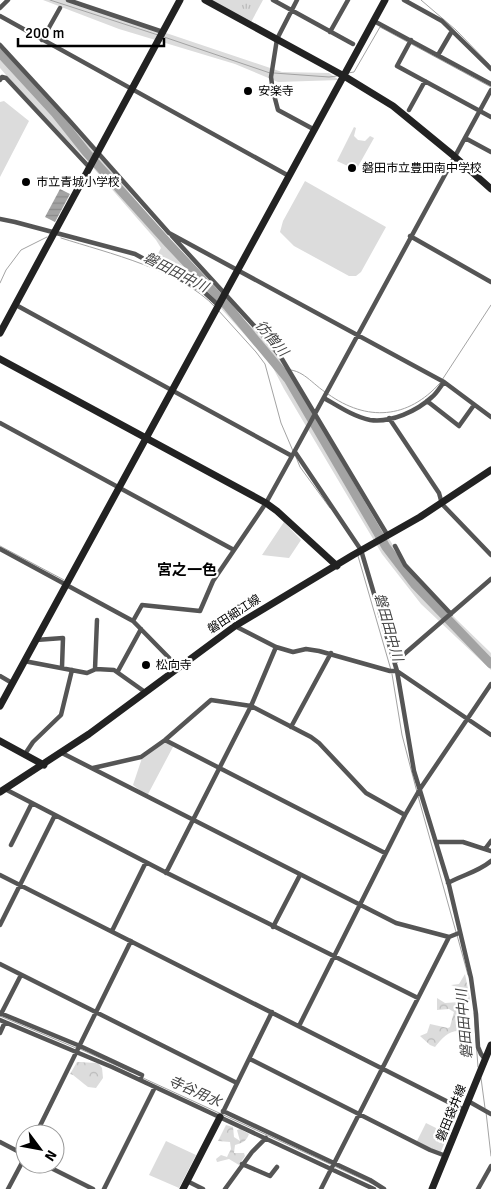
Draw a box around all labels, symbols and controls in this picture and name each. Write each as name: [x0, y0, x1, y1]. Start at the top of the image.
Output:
scale bar: [18, 15, 164, 47]
text: 200 m: [25, 24, 65, 42]
place label: 安楽寺: [258, 84, 294, 99]
marker: 安楽寺: [242, 85, 254, 97]
place label: 磐田市立豊田南中学校: [362, 161, 482, 176]
marker: 磐田市立豊田南中学校: [346, 162, 358, 174]
place label: 市立青城小学校: [36, 175, 120, 190]
marker: 市立青城小学校: [20, 176, 32, 188]
water label: 磐田田中川: [141, 249, 213, 297]
water label: 彷僧川: [252, 317, 293, 361]
district label: 宮之一色: [157, 561, 217, 579]
water label: 磐田田中川: [371, 591, 407, 665]
street label: 磐田細江線: [205, 592, 264, 637]
place label: 松向寺: [156, 658, 192, 673]
marker: 松向寺: [140, 659, 152, 671]
water label: 磐田田中川: [453, 986, 476, 1060]
water label: 寺谷用水: [166, 1072, 226, 1111]
street label: 磐田袋井線: [433, 1083, 470, 1144]
north arrow: [15, 1124, 65, 1174]
text: N: [41, 1147, 60, 1164]

